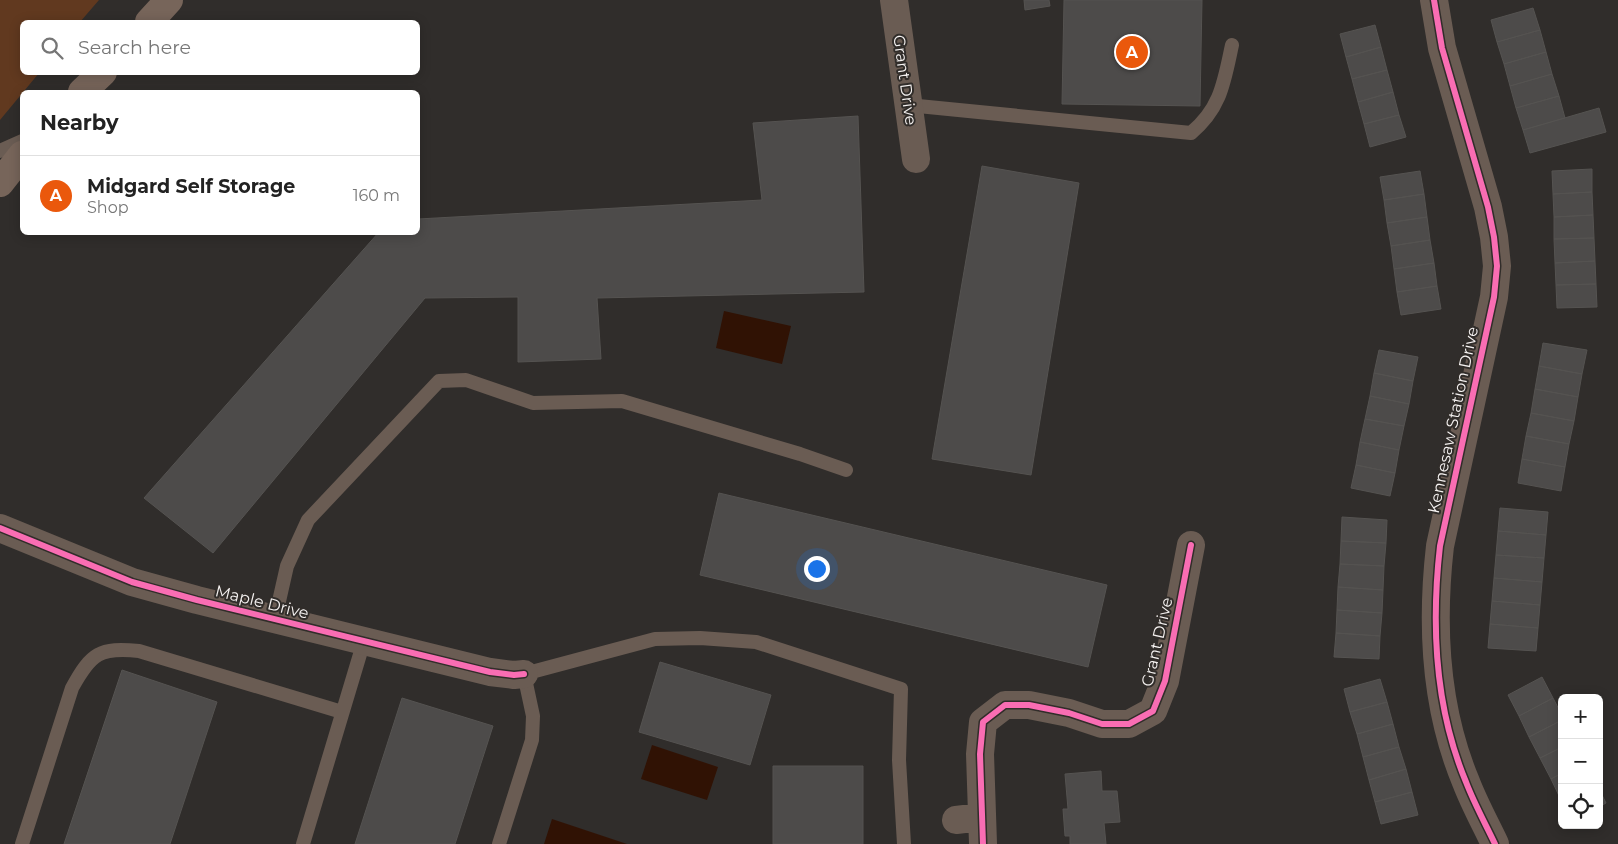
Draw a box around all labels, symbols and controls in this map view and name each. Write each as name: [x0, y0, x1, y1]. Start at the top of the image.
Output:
search box: [20, 20, 420, 75]
pin: A: [1116, 33, 1148, 71]
icon: search: [38, 34, 66, 62]
street label: Grant Drive: [889, 34, 921, 126]
text: Search here: [78, 36, 191, 59]
text: Nearby: [40, 110, 119, 135]
text: Midgard Self Storage: [87, 175, 295, 198]
text: A: [50, 186, 62, 205]
text: 160 m: [353, 186, 400, 205]
text: Shop: [87, 198, 129, 217]
street label: Kennesaw Station Drive: [1424, 325, 1482, 515]
your location: [804, 556, 830, 582]
street label: Maple Drive: [213, 581, 311, 623]
street label: Grant Drive: [1138, 596, 1176, 688]
map controls: [1558, 694, 1603, 829]
button: +: [1558, 694, 1603, 739]
button: −: [1558, 739, 1603, 784]
button: locate: [1558, 784, 1603, 829]

